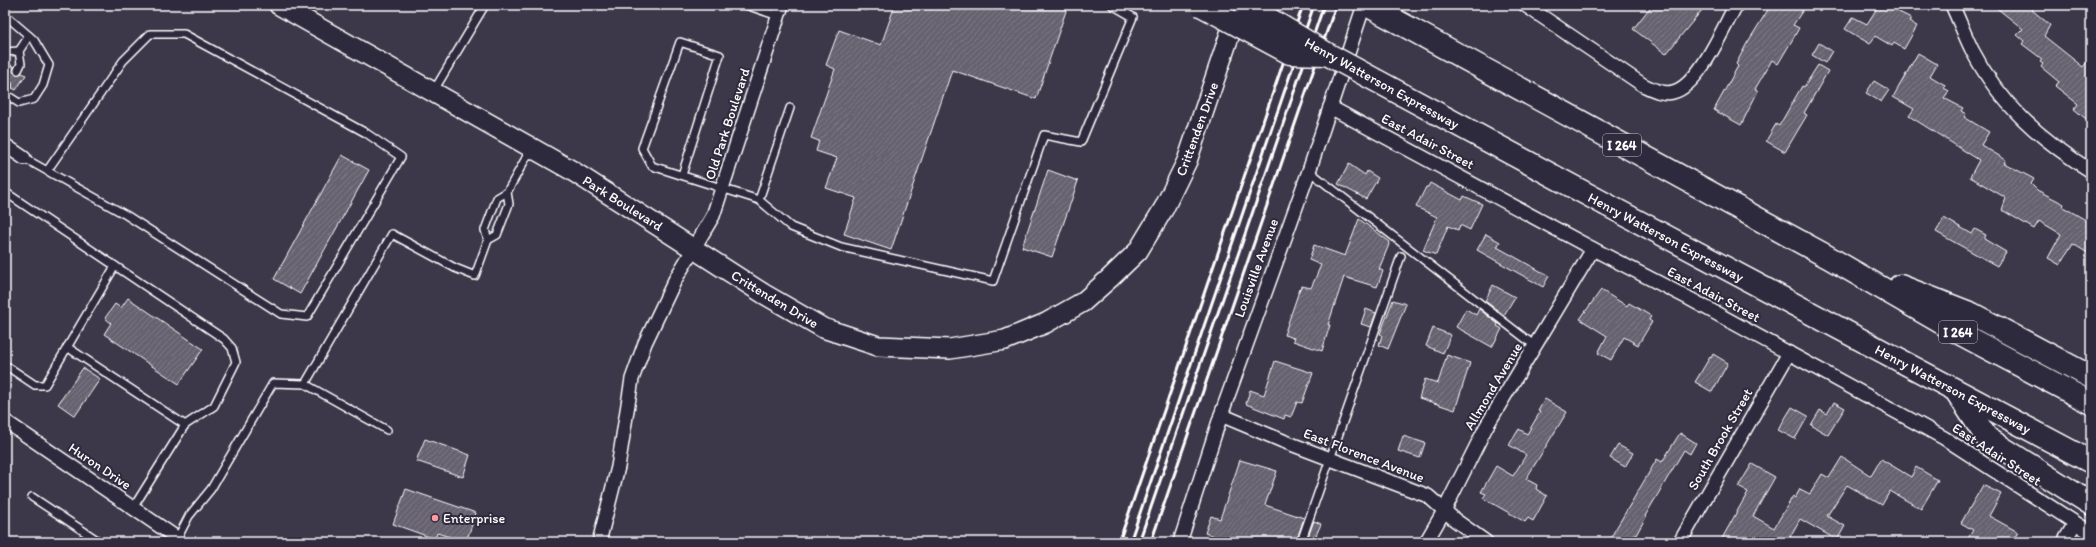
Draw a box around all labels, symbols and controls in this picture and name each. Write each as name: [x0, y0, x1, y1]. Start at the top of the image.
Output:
street label: Henry Watterson Expressway: [1302, 34, 1462, 133]
street label: Old Park Boulevard: [701, 66, 754, 182]
street label: Crittenden Drive: [1173, 80, 1222, 178]
street label: East Adair Street: [1378, 110, 1477, 173]
road number: I 264: [1603, 134, 1641, 156]
street label: Park Boulevard: [579, 172, 666, 235]
street label: Henry Watterson Expressway: [1585, 189, 1747, 286]
street label: Louisville Avenue: [1231, 216, 1282, 320]
street label: East Adair Street: [1664, 263, 1763, 326]
street label: Crittenden Drive: [728, 267, 822, 332]
road number: I 264: [1939, 321, 1977, 343]
street label: Allmond Avenue: [1461, 339, 1526, 433]
street label: Henry Watterson Expressway: [1872, 341, 2034, 438]
street label: South Brook Street: [1684, 385, 1756, 493]
street label: East Adair Street: [1949, 419, 2044, 489]
street label: East Florence Avenue: [1301, 425, 1427, 486]
street label: Huron Drive: [65, 439, 135, 494]
place label: Enterprise: [443, 510, 506, 527]
marker: Enterprise: [430, 513, 440, 523]

